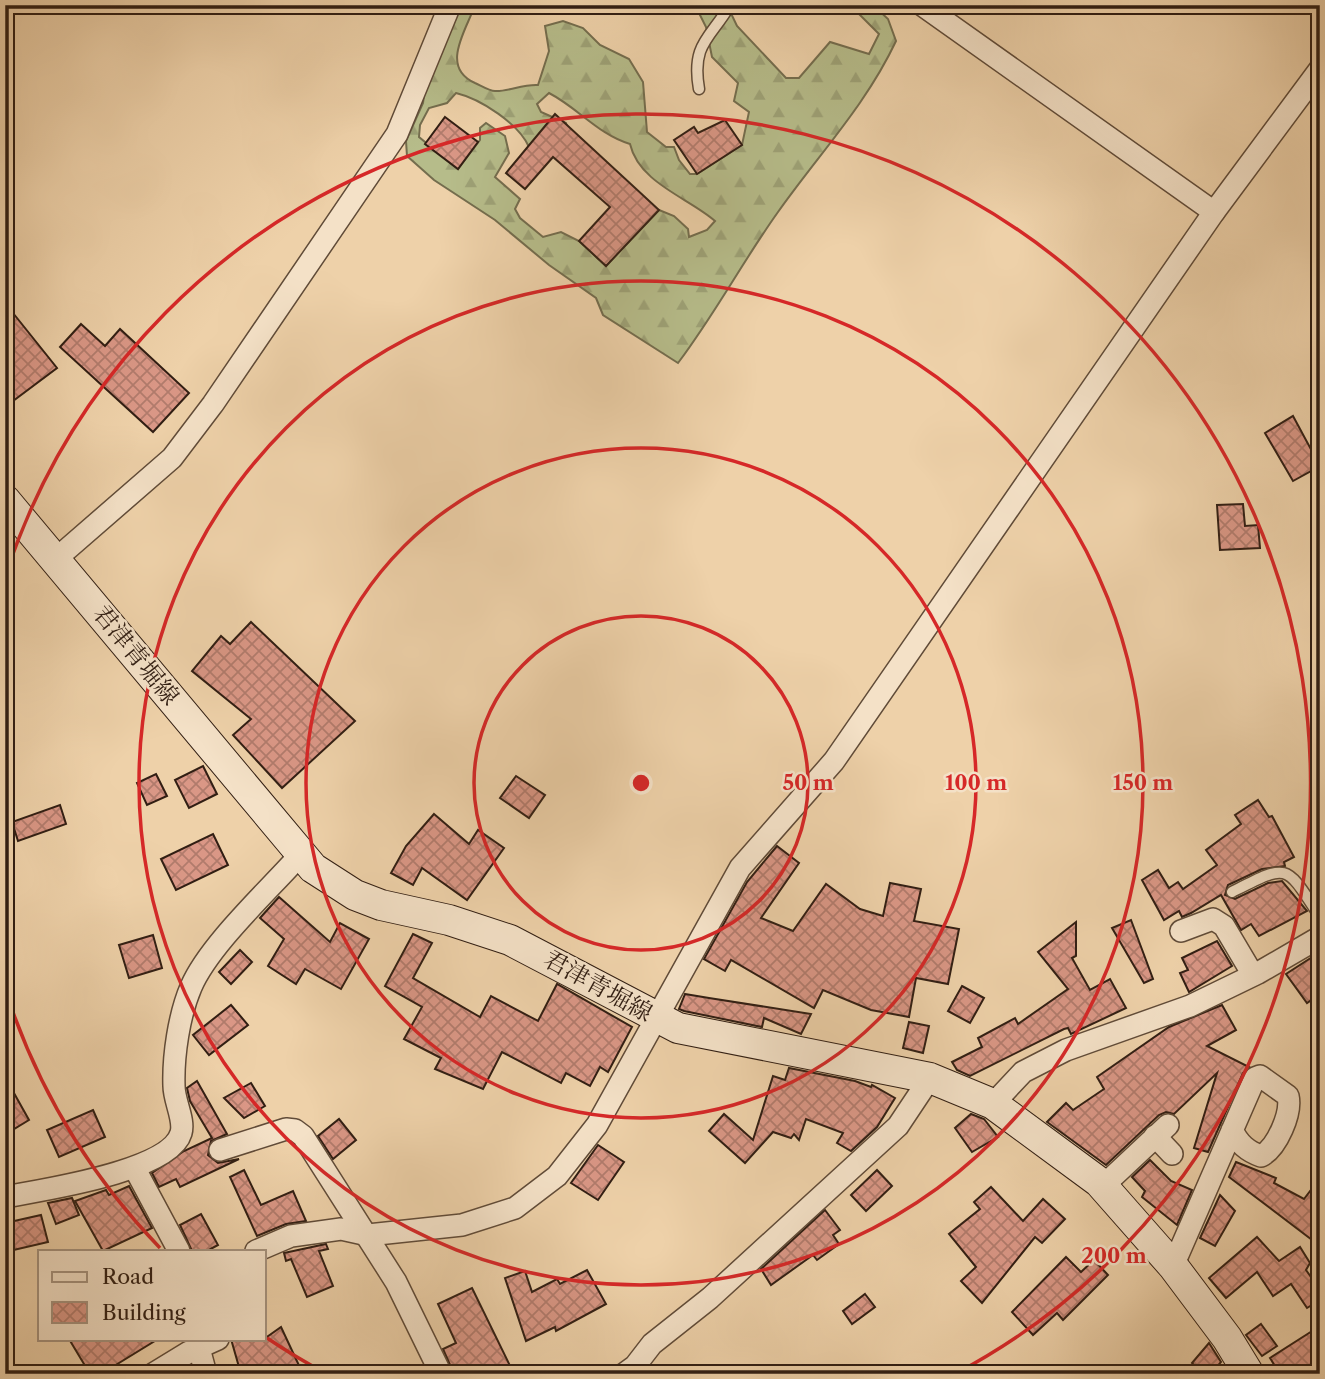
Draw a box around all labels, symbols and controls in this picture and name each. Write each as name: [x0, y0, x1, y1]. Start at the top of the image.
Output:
street label: 君津青堀線: [87, 599, 185, 710]
text: 50 m: [782, 770, 834, 795]
text: 100 m: [945, 770, 1007, 795]
text: 150 m: [1113, 770, 1173, 795]
centre of rings: [629, 771, 653, 795]
street label: 君津青堀線: [539, 944, 658, 1027]
text: 200 m: [1081, 1243, 1147, 1268]
legend: [38, 1250, 266, 1340]
text: Road: [102, 1264, 154, 1289]
text: Building: [102, 1300, 187, 1325]

